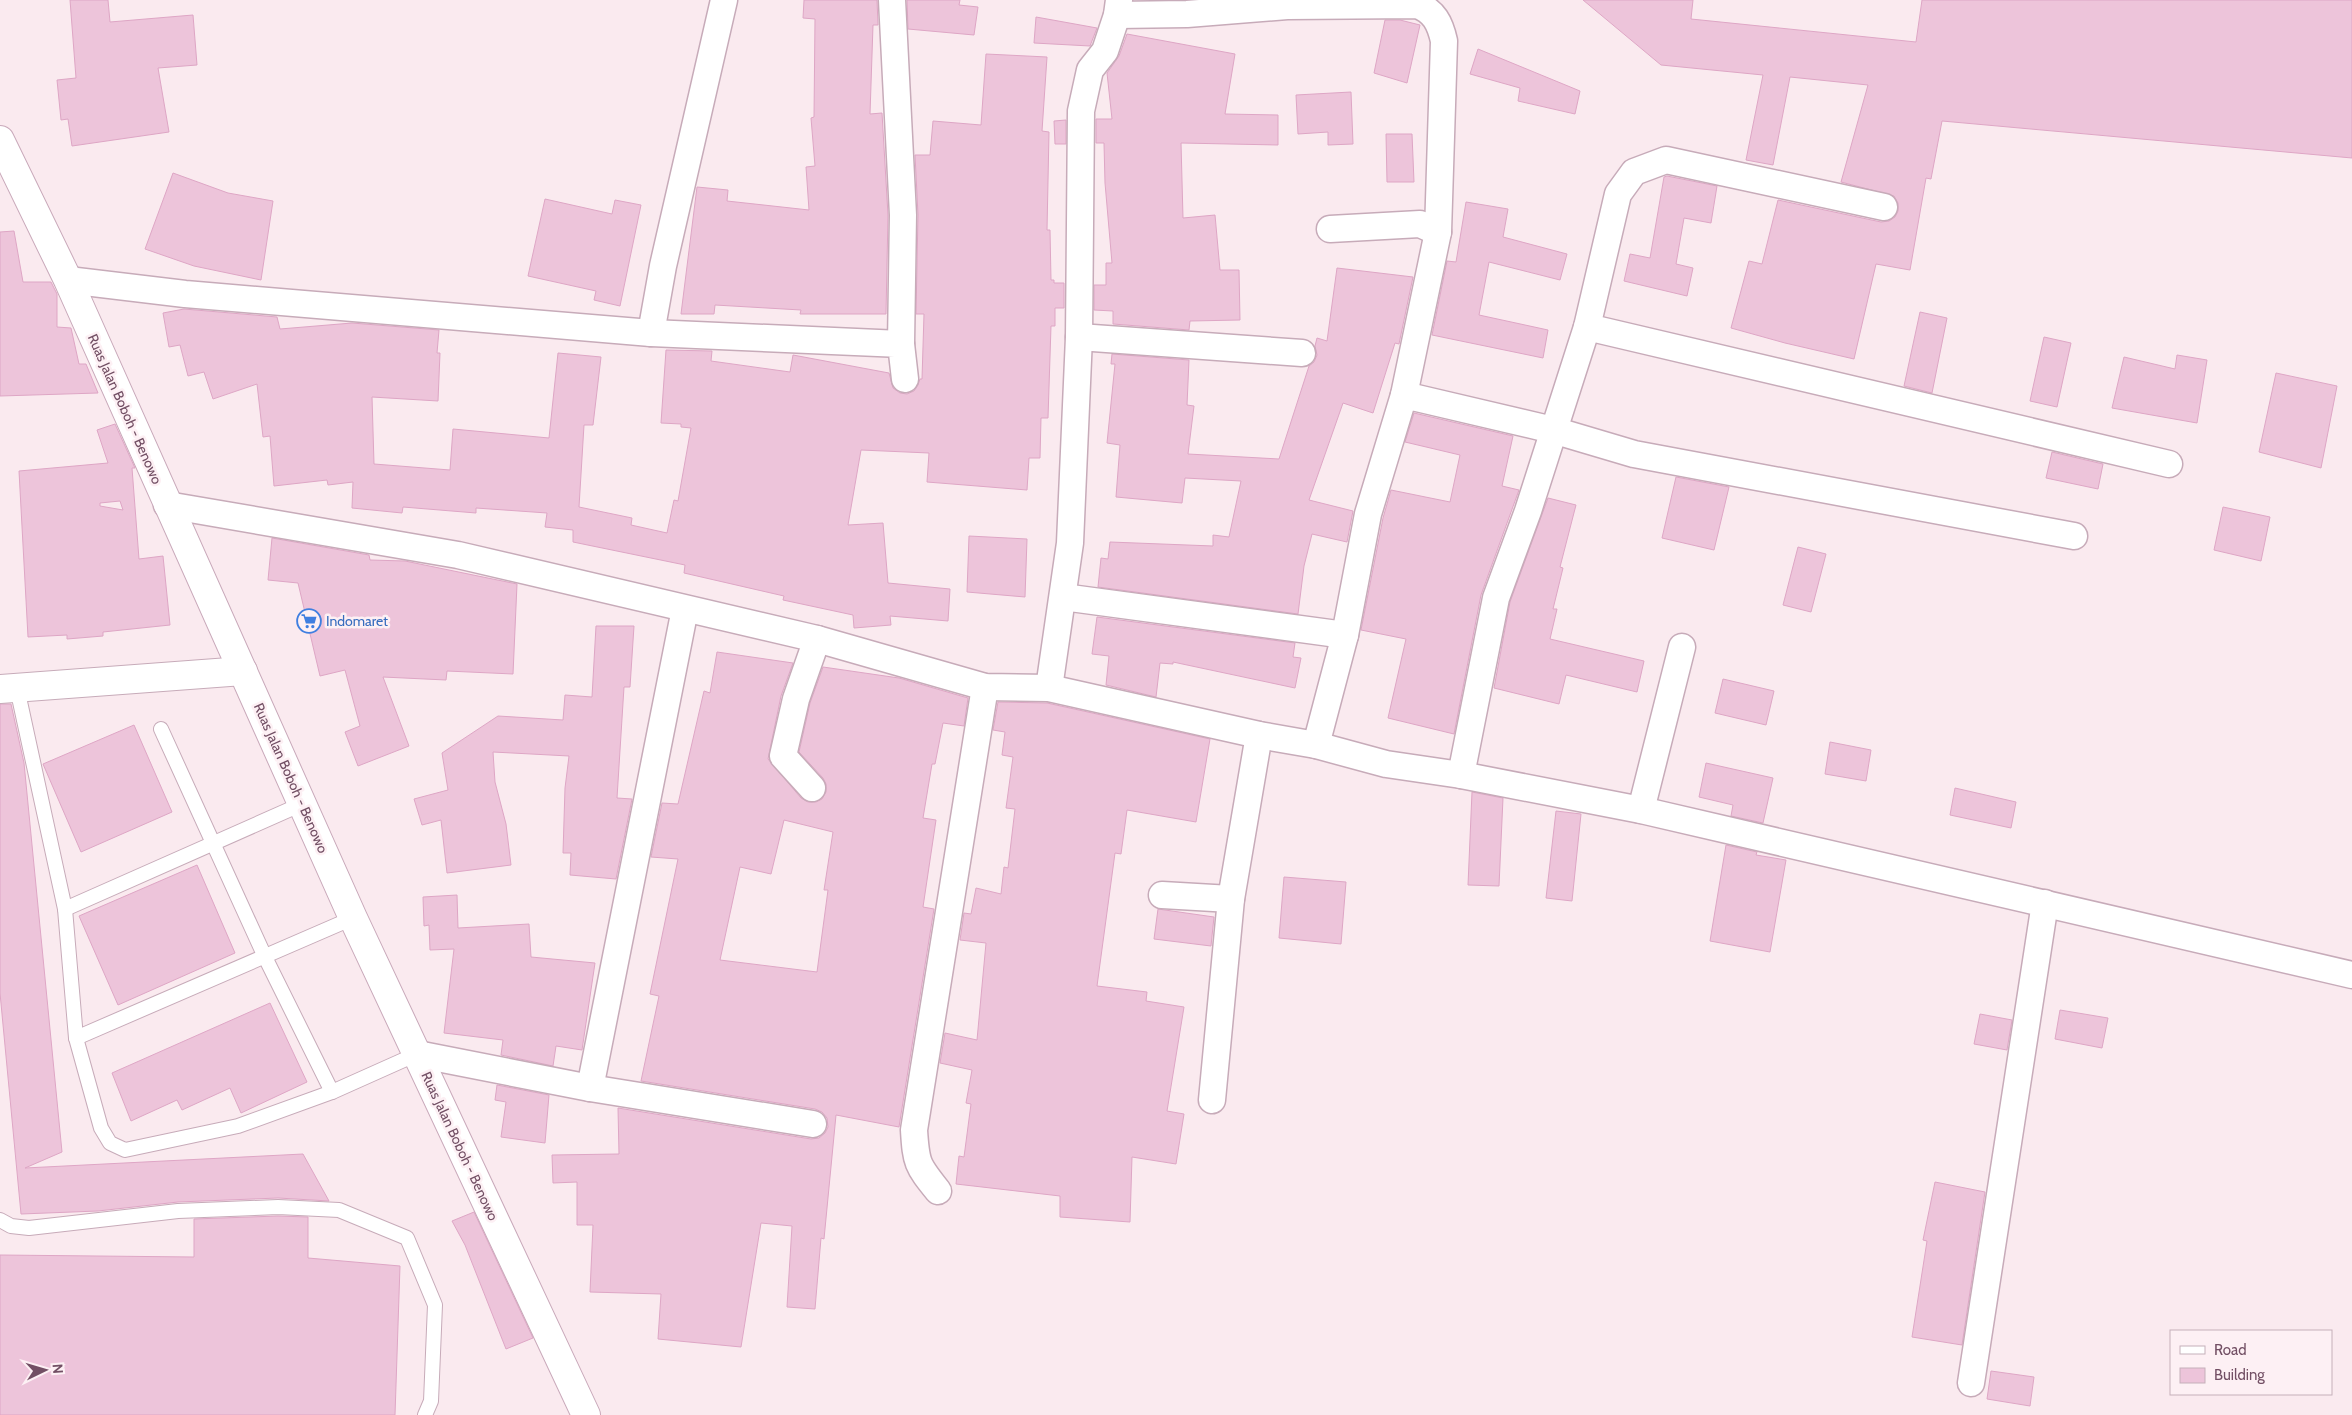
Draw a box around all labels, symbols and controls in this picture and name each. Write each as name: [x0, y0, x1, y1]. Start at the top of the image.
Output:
street label: Ruas Jalan Boboh - Benowo: [84, 331, 166, 487]
supermarket icon: Indomaret: [296, 608, 322, 634]
place label: Indomaret: [326, 612, 388, 630]
street label: Ruas Jalan Boboh - Benowo: [250, 700, 332, 856]
street label: Ruas Jalan Boboh - Benowo: [417, 1069, 503, 1224]
legend: [2170, 1330, 2332, 1395]
text: Road: [2214, 1341, 2247, 1359]
north arrow: [20, 1345, 70, 1395]
text: N: [49, 1363, 67, 1375]
text: Building: [2214, 1366, 2265, 1384]

